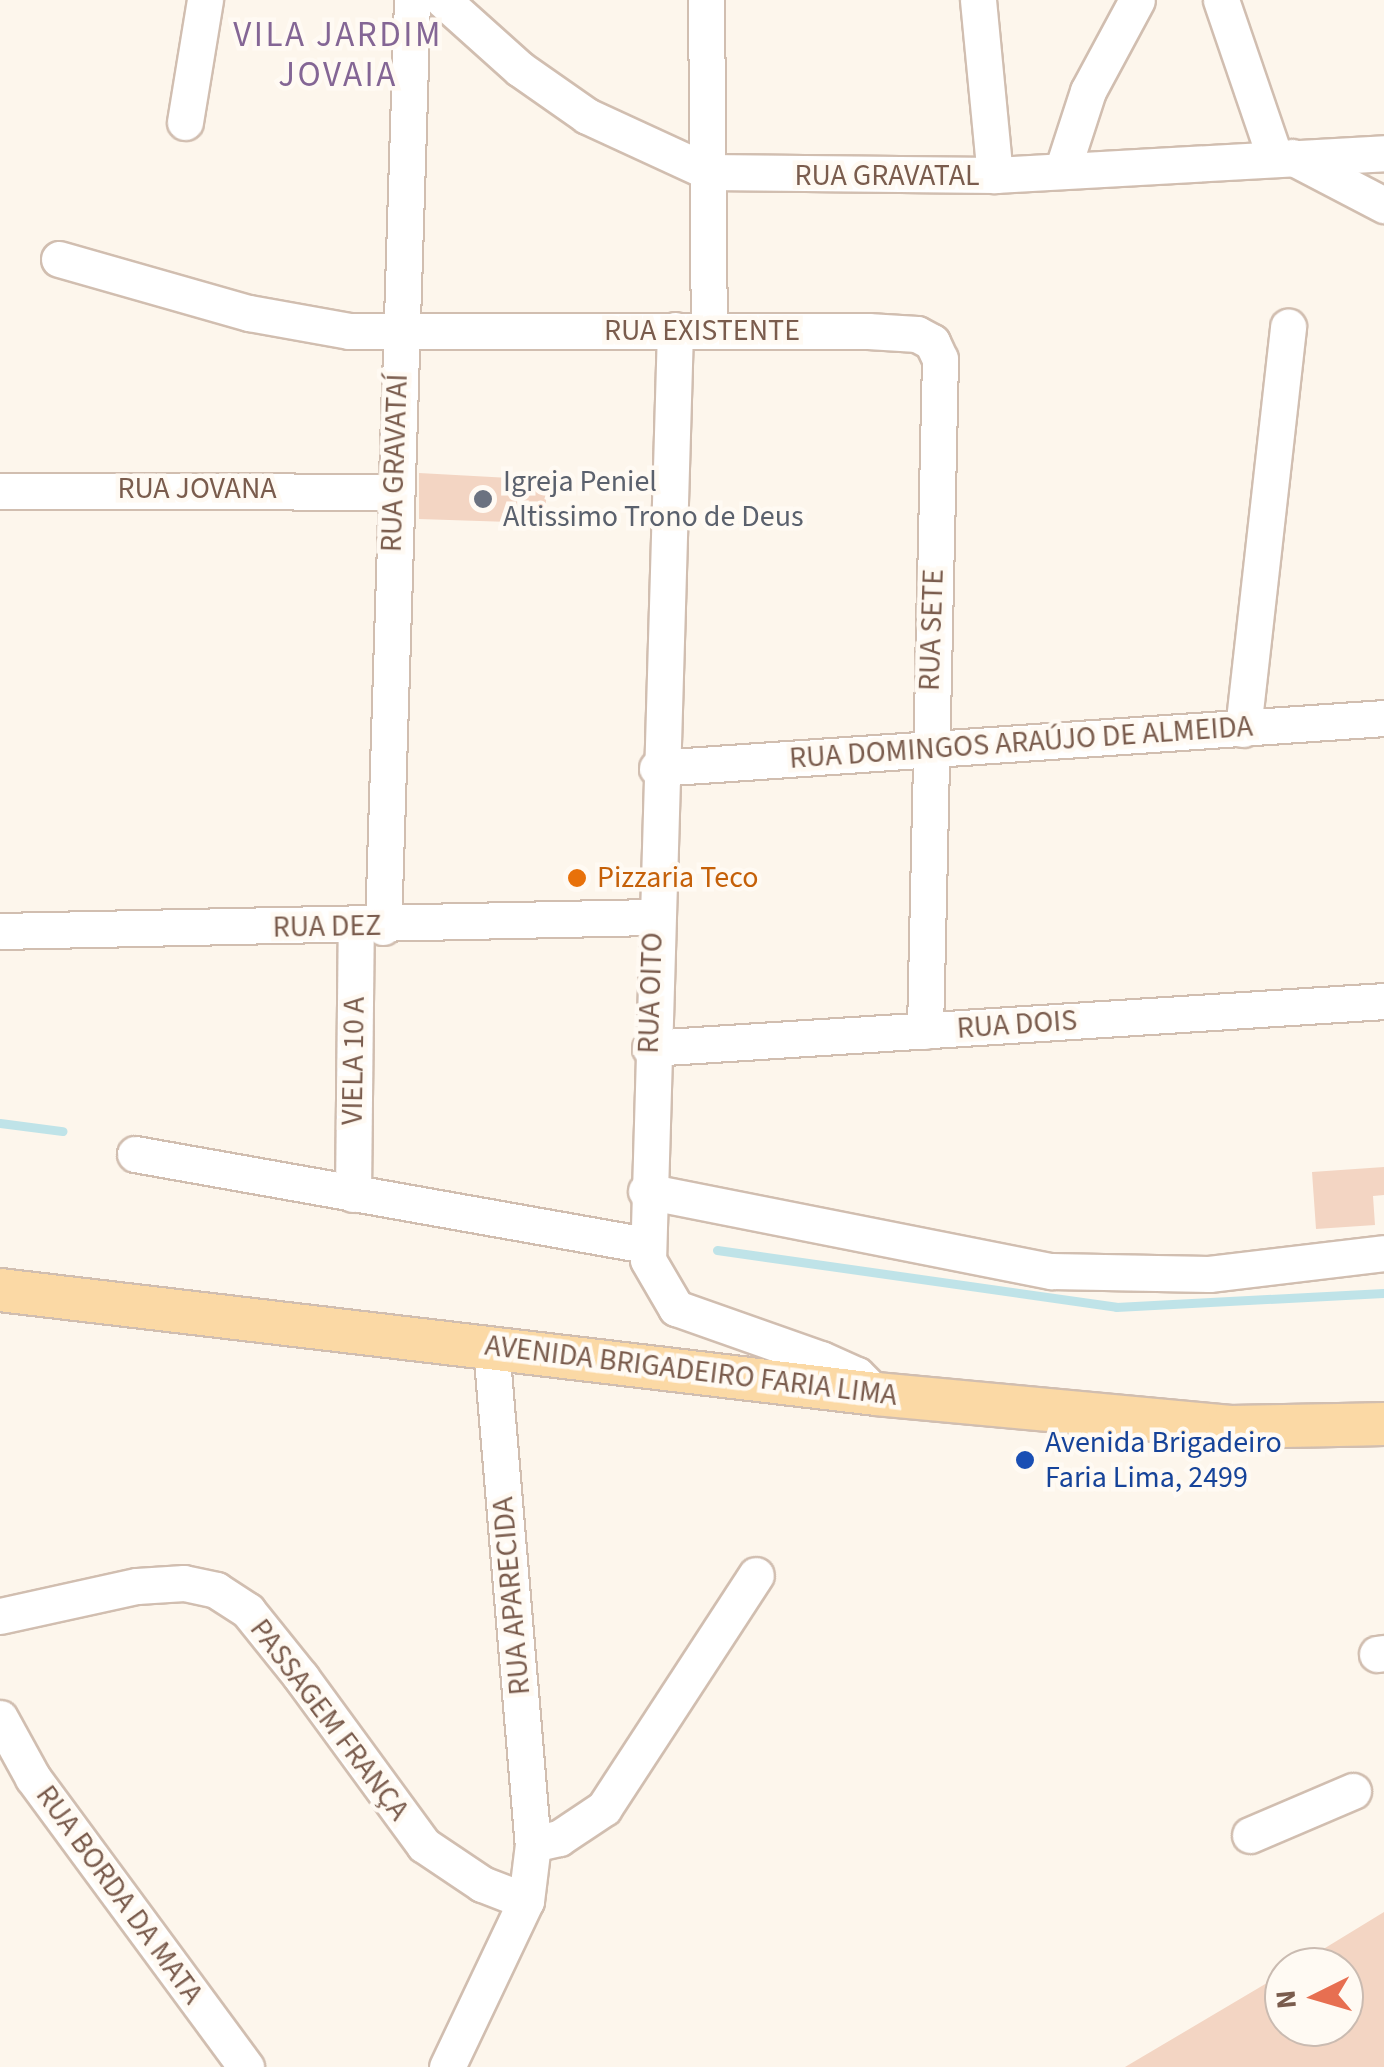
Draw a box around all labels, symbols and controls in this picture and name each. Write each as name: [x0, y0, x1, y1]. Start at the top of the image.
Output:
district label: VILA JARDIM JOVAIA: [233, 14, 443, 96]
street label: RUA GRAVATAL: [794, 158, 980, 194]
street label: RUA EXISTENTE: [604, 313, 800, 349]
street label: RUA GRAVATAÍ: [374, 373, 416, 553]
place label: Igreja Peniel Altissimo Trono de Deus: [503, 464, 804, 534]
street label: RUA JOVANA: [117, 471, 277, 507]
marker: Igreja Peniel Altissimo Trono de Deus: [472, 488, 494, 510]
street label: RUA SETE: [912, 568, 952, 692]
street label: RUA DOMINGOS ARAÚJO DE ALMEIDA: [788, 709, 1254, 777]
place label: Pizzaria Teco: [597, 860, 758, 896]
marker: Pizzaria Teco: [566, 867, 588, 889]
street label: RUA DEZ: [272, 908, 382, 946]
street label: RUA OITO: [631, 932, 671, 1054]
street label: VIELA 10 A: [335, 997, 373, 1125]
street label: RUA DOIS: [956, 1003, 1078, 1047]
street label: AVENIDA BRIGADEIRO FARIA LIMA: [483, 1328, 899, 1414]
place label: Avenida Brigadeiro Faria Lima, 2499: [1045, 1425, 1282, 1496]
marker: Avenida Brigadeiro Faria Lima, 2499: [1014, 1449, 1036, 1471]
street label: RUA APARECIDA: [485, 1495, 539, 1697]
street label: PASSAGEM FRANÇA: [242, 1612, 416, 1828]
street label: RUA BORDA DA MATA: [28, 1779, 210, 2011]
north arrow: [1264, 1947, 1364, 2047]
text: N: [1265, 1988, 1307, 2010]

